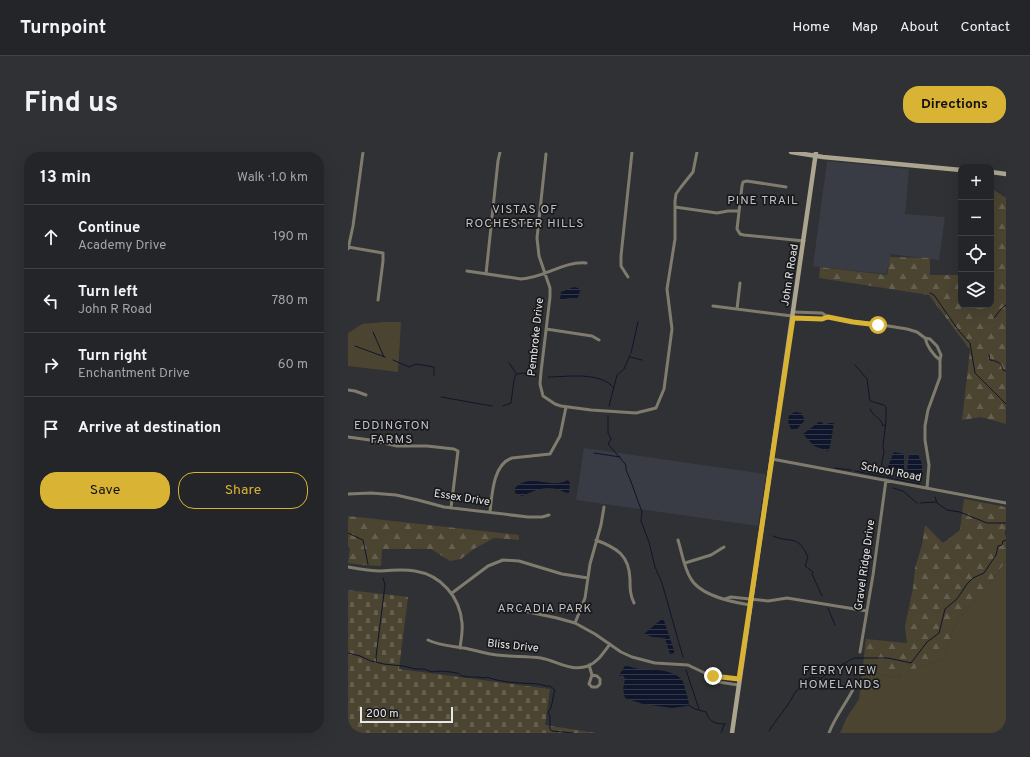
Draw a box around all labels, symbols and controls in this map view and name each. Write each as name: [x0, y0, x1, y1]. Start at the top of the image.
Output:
text: Turnpoint: [20, 16, 106, 40]
text: Home: [793, 19, 830, 36]
text: Map: [852, 19, 878, 36]
text: About: [900, 19, 939, 36]
text: Contact: [961, 19, 1010, 36]
text: Find us: [24, 86, 118, 122]
button: Directions: [903, 86, 1006, 123]
map controls: [958, 164, 994, 308]
button: +: [958, 164, 994, 200]
text: 13 min: [40, 167, 91, 189]
text: Walk · 1.0 km: [237, 170, 308, 186]
district label: PINE TRAIL: [727, 193, 799, 209]
button: −: [958, 200, 994, 236]
district label: VISTAS OF ROCHESTER HILLS: [466, 202, 584, 232]
text: Continue: [78, 219, 140, 238]
icon: ahead: [40, 226, 62, 248]
text: 190 m: [273, 229, 308, 245]
button: locate: [958, 236, 994, 272]
text: Academy Drive: [78, 238, 166, 254]
street label: John R Road: [778, 243, 802, 307]
button: layers: [958, 272, 994, 308]
text: Turn left: [78, 283, 138, 302]
icon: left: [40, 290, 62, 312]
text: 780 m: [271, 293, 308, 309]
street label: Pembroke Drive: [525, 297, 547, 377]
text: John R Road: [78, 302, 152, 318]
route start: [869, 316, 887, 334]
text: Turn right: [78, 347, 147, 366]
icon: right: [40, 354, 62, 376]
text: 60 m: [278, 357, 308, 373]
text: Enchantment Drive: [78, 366, 190, 382]
icon: arrive: [40, 418, 62, 440]
district label: EDDINGTON FARMS: [354, 418, 430, 448]
text: Arrive at destination: [78, 419, 221, 438]
street label: School Road: [859, 459, 923, 485]
button: Save: [40, 472, 170, 509]
button: Share: [178, 472, 308, 509]
street label: Essex Drive: [433, 487, 491, 509]
street label: Gravel Ridge Drive: [852, 519, 878, 611]
district label: ARCADIA PARK: [497, 601, 593, 617]
street label: Bliss Drive: [486, 636, 540, 656]
district label: FERRYVIEW HOMELANDS: [799, 663, 881, 693]
route end: [704, 667, 722, 685]
scale bar: [360, 705, 453, 724]
text: 200 m: [366, 707, 399, 721]

